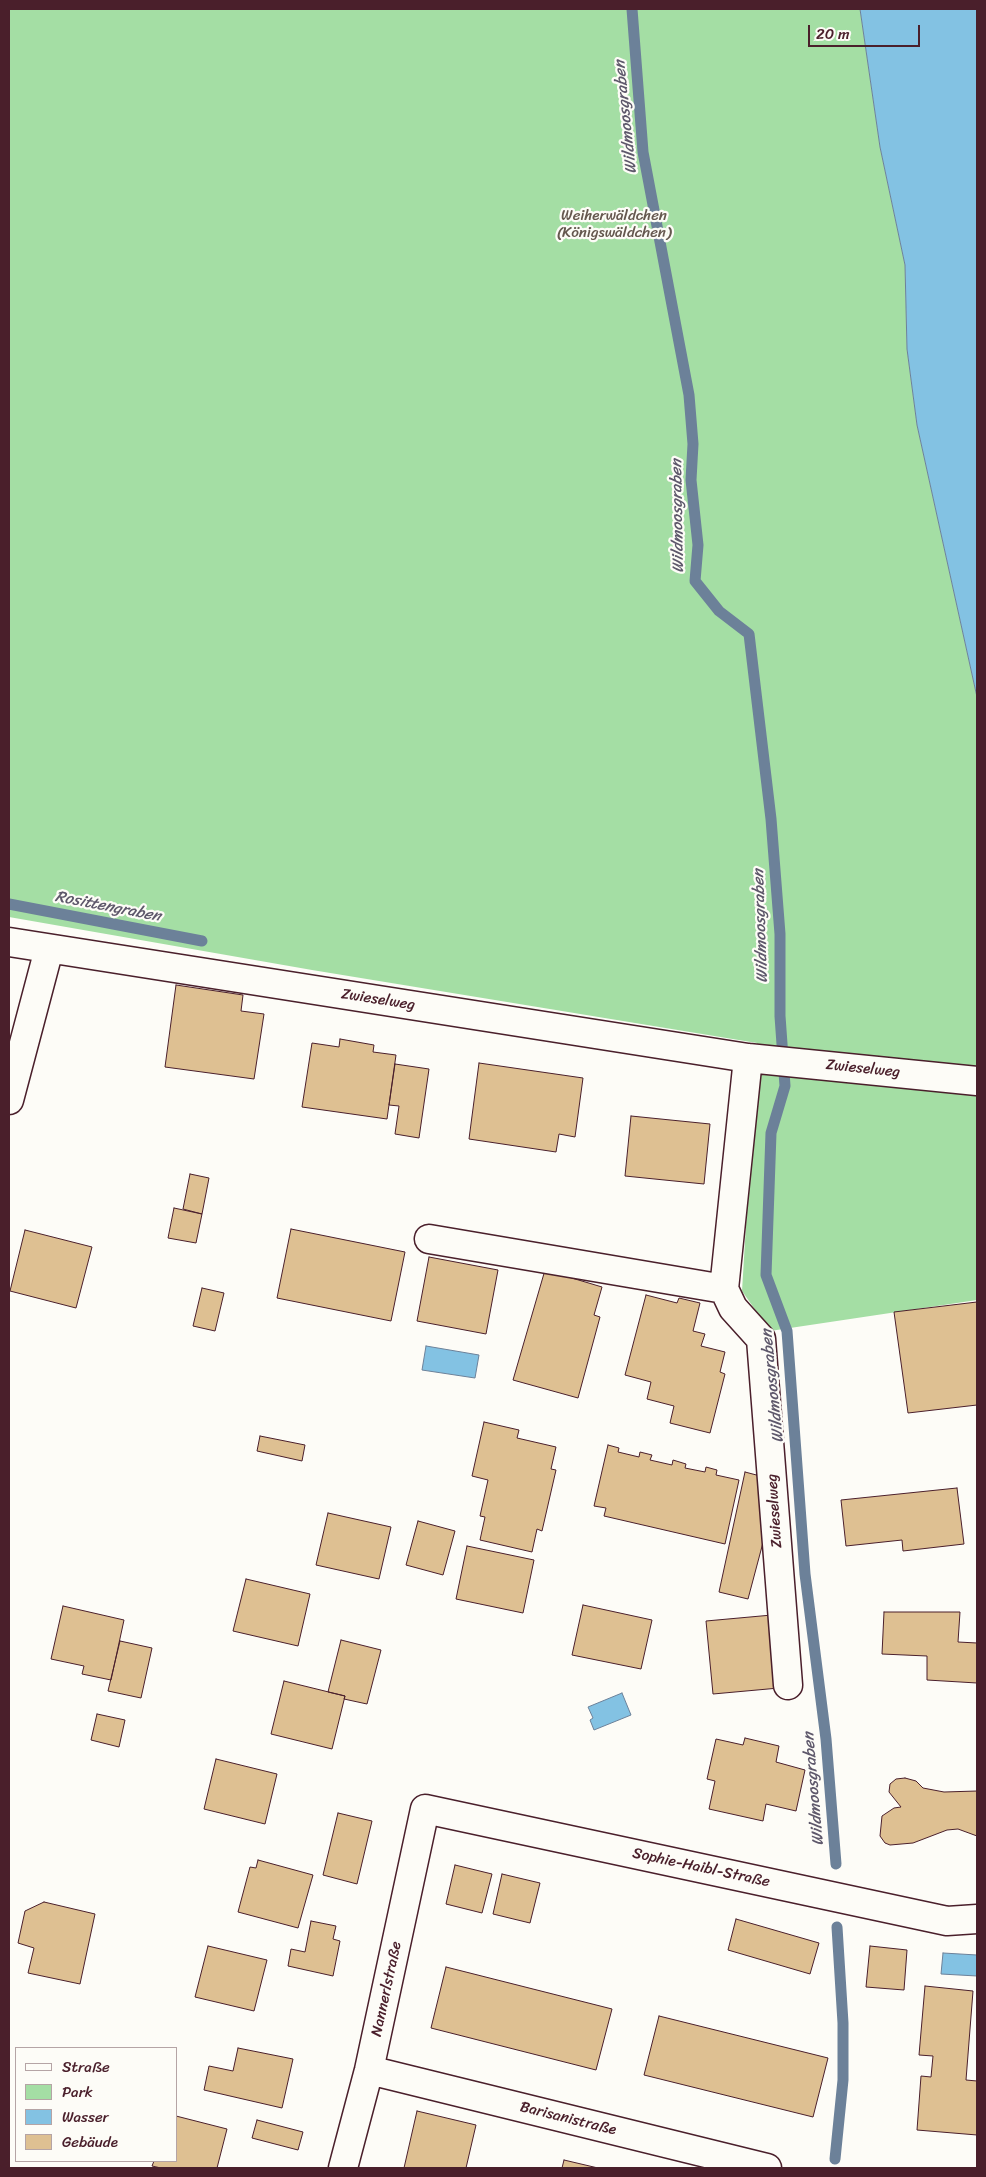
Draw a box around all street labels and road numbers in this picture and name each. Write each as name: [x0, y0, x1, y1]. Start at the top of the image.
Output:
street label: Zwieselweg: [340, 985, 416, 1015]
street label: Zwieselweg: [825, 1056, 901, 1082]
street label: Zwieselweg: [763, 1473, 787, 1549]
street label: Sophie-Haibl-Straße: [631, 1845, 771, 1891]
street label: Nannerlstraße: [368, 1940, 406, 2038]
street label: Barisanistraße: [518, 2098, 618, 2140]

